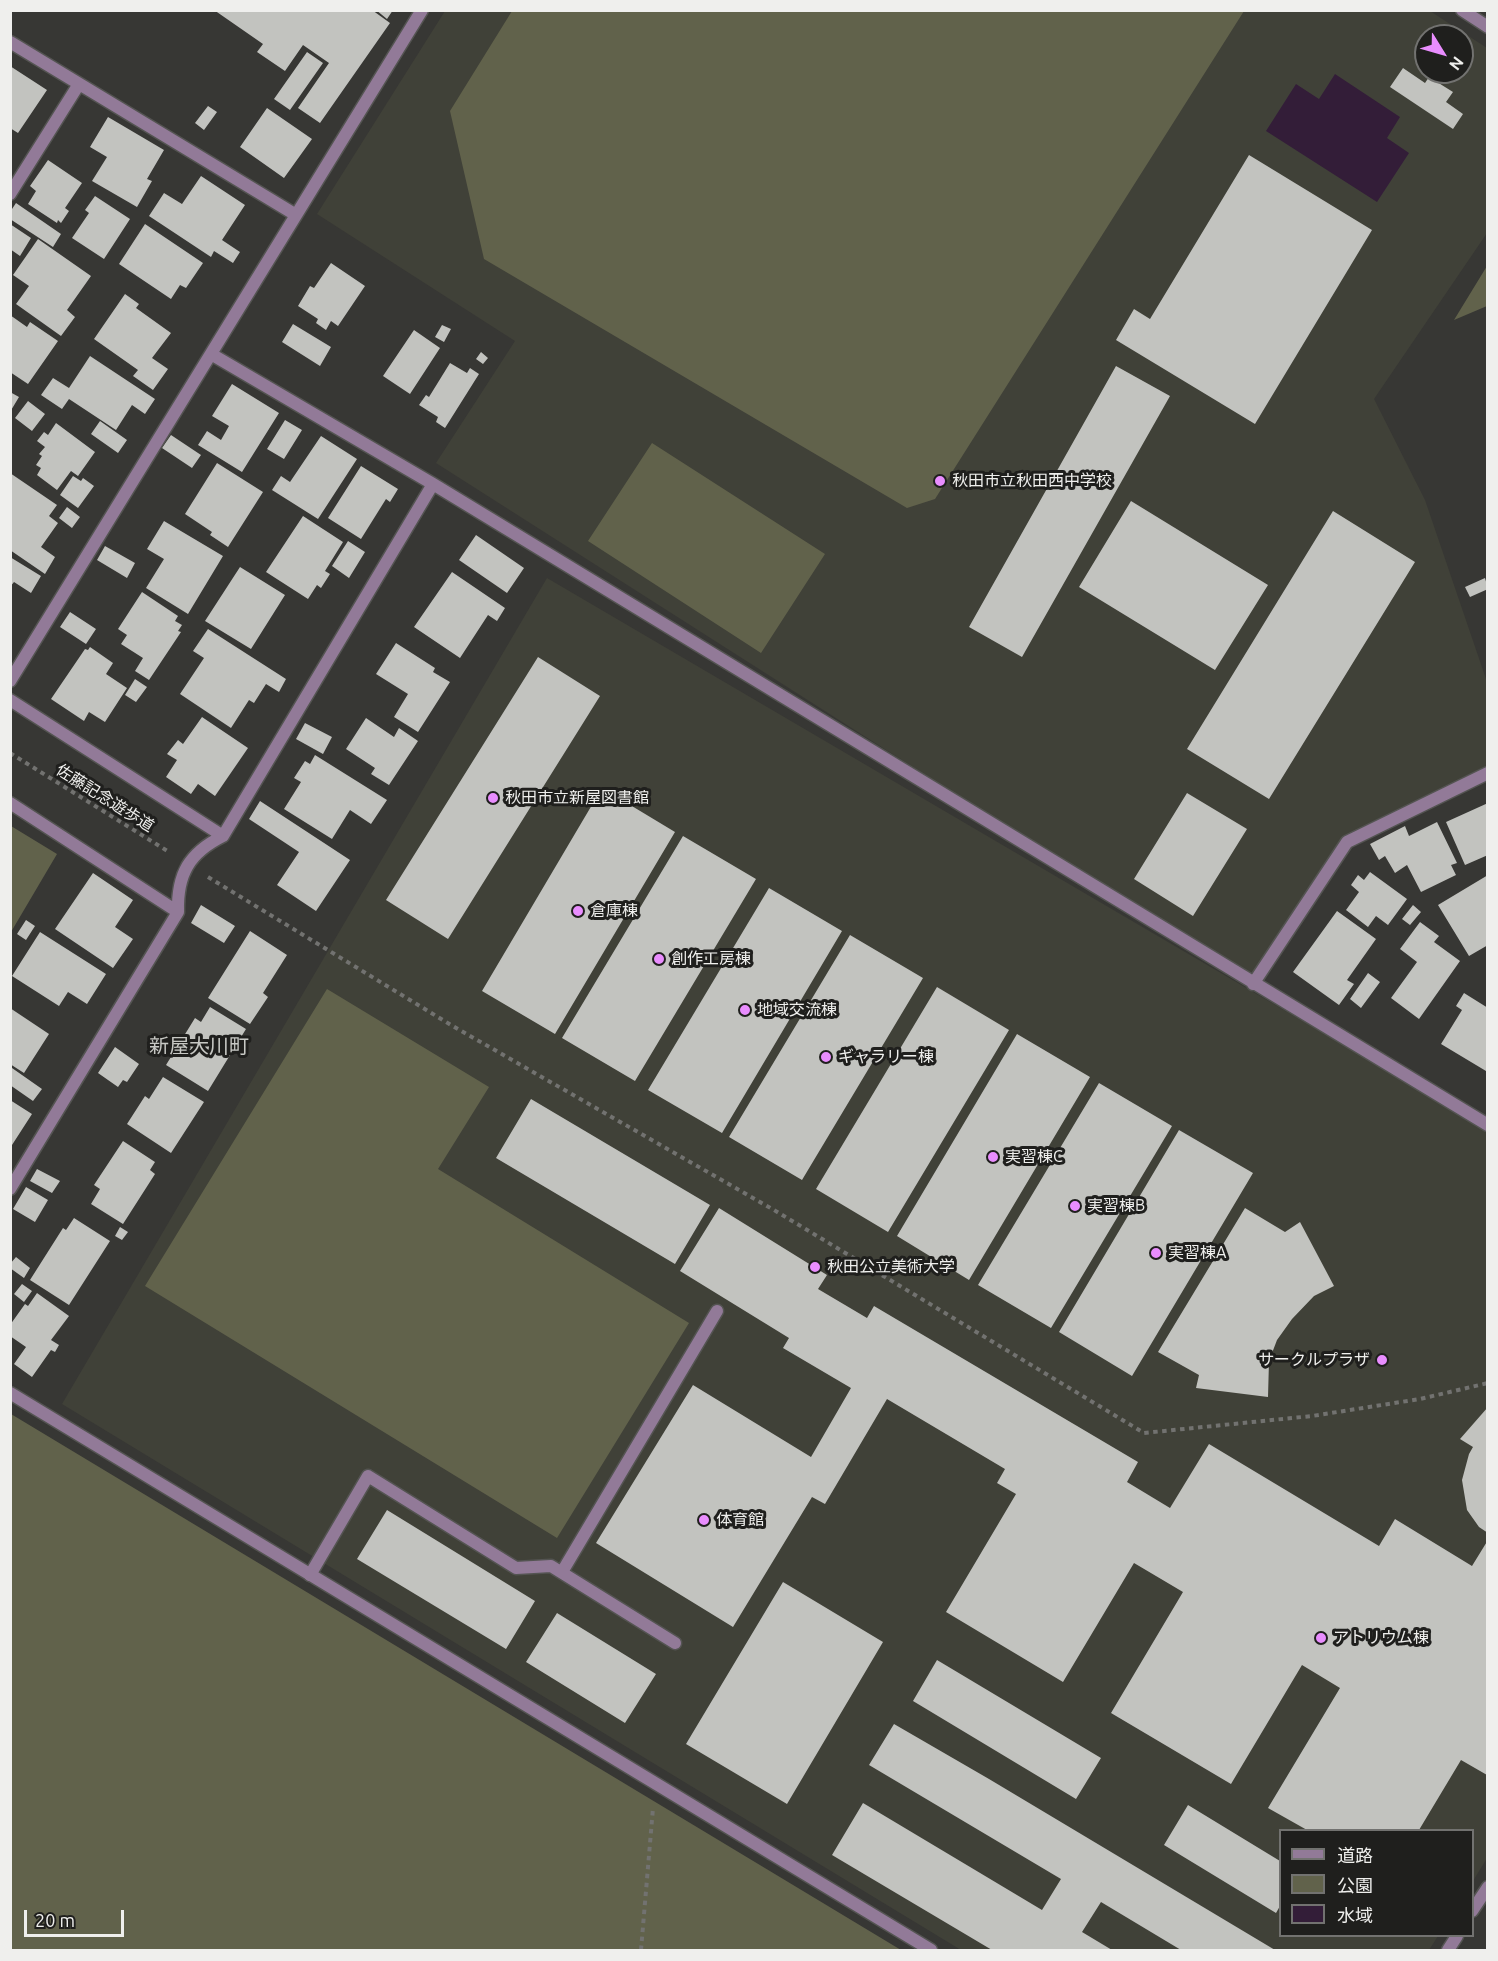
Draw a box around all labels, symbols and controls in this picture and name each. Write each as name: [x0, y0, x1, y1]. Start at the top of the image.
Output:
north arrow: [1414, 24, 1474, 84]
text: N: [1446, 53, 1468, 74]
place label: 秋田市立秋田西中学校: [952, 471, 1112, 491]
marker: 秋田市立秋田西中学校: [933, 474, 947, 488]
street label: 佐藤記念遊歩道: [52, 760, 158, 836]
place label: 秋田市立新屋図書館: [505, 788, 649, 808]
marker: 秋田市立新屋図書館: [486, 791, 500, 805]
place label: 倉庫棟: [590, 901, 638, 921]
marker: 倉庫棟: [571, 904, 585, 918]
place label: 創作工房棟: [671, 949, 751, 969]
marker: 創作工房棟: [652, 952, 666, 966]
place label: 地域交流棟: [757, 1000, 837, 1020]
marker: 地域交流棟: [738, 1003, 752, 1017]
district label: 新屋大川町: [149, 1034, 249, 1058]
place label: ギャラリー棟: [838, 1047, 934, 1067]
marker: ギャラリー棟: [819, 1050, 833, 1064]
place label: 実習棟C: [1005, 1147, 1063, 1167]
marker: 実習棟C: [986, 1150, 1000, 1164]
place label: 実習棟B: [1087, 1196, 1145, 1216]
marker: 実習棟B: [1068, 1199, 1082, 1213]
place label: 実習棟A: [1168, 1243, 1226, 1263]
marker: 実習棟A: [1149, 1246, 1163, 1260]
place label: 秋田公立美術大学: [827, 1257, 955, 1277]
marker: 秋田公立美術大学: [808, 1260, 822, 1274]
place label: サークルプラザ: [1258, 1350, 1370, 1370]
marker: サークルプラザ: [1375, 1353, 1389, 1367]
place label: 体育館: [716, 1510, 764, 1530]
marker: 体育館: [697, 1513, 711, 1527]
place label: アトリウム棟: [1333, 1628, 1429, 1648]
marker: アトリウム棟: [1314, 1631, 1328, 1645]
legend: [1279, 1829, 1474, 1937]
text: 道路: [1337, 1845, 1373, 1865]
text: 公園: [1337, 1875, 1373, 1895]
scale bar: [27, 1898, 128, 1936]
text: 水域: [1337, 1905, 1373, 1925]
text: 20 m: [35, 1910, 75, 1930]

